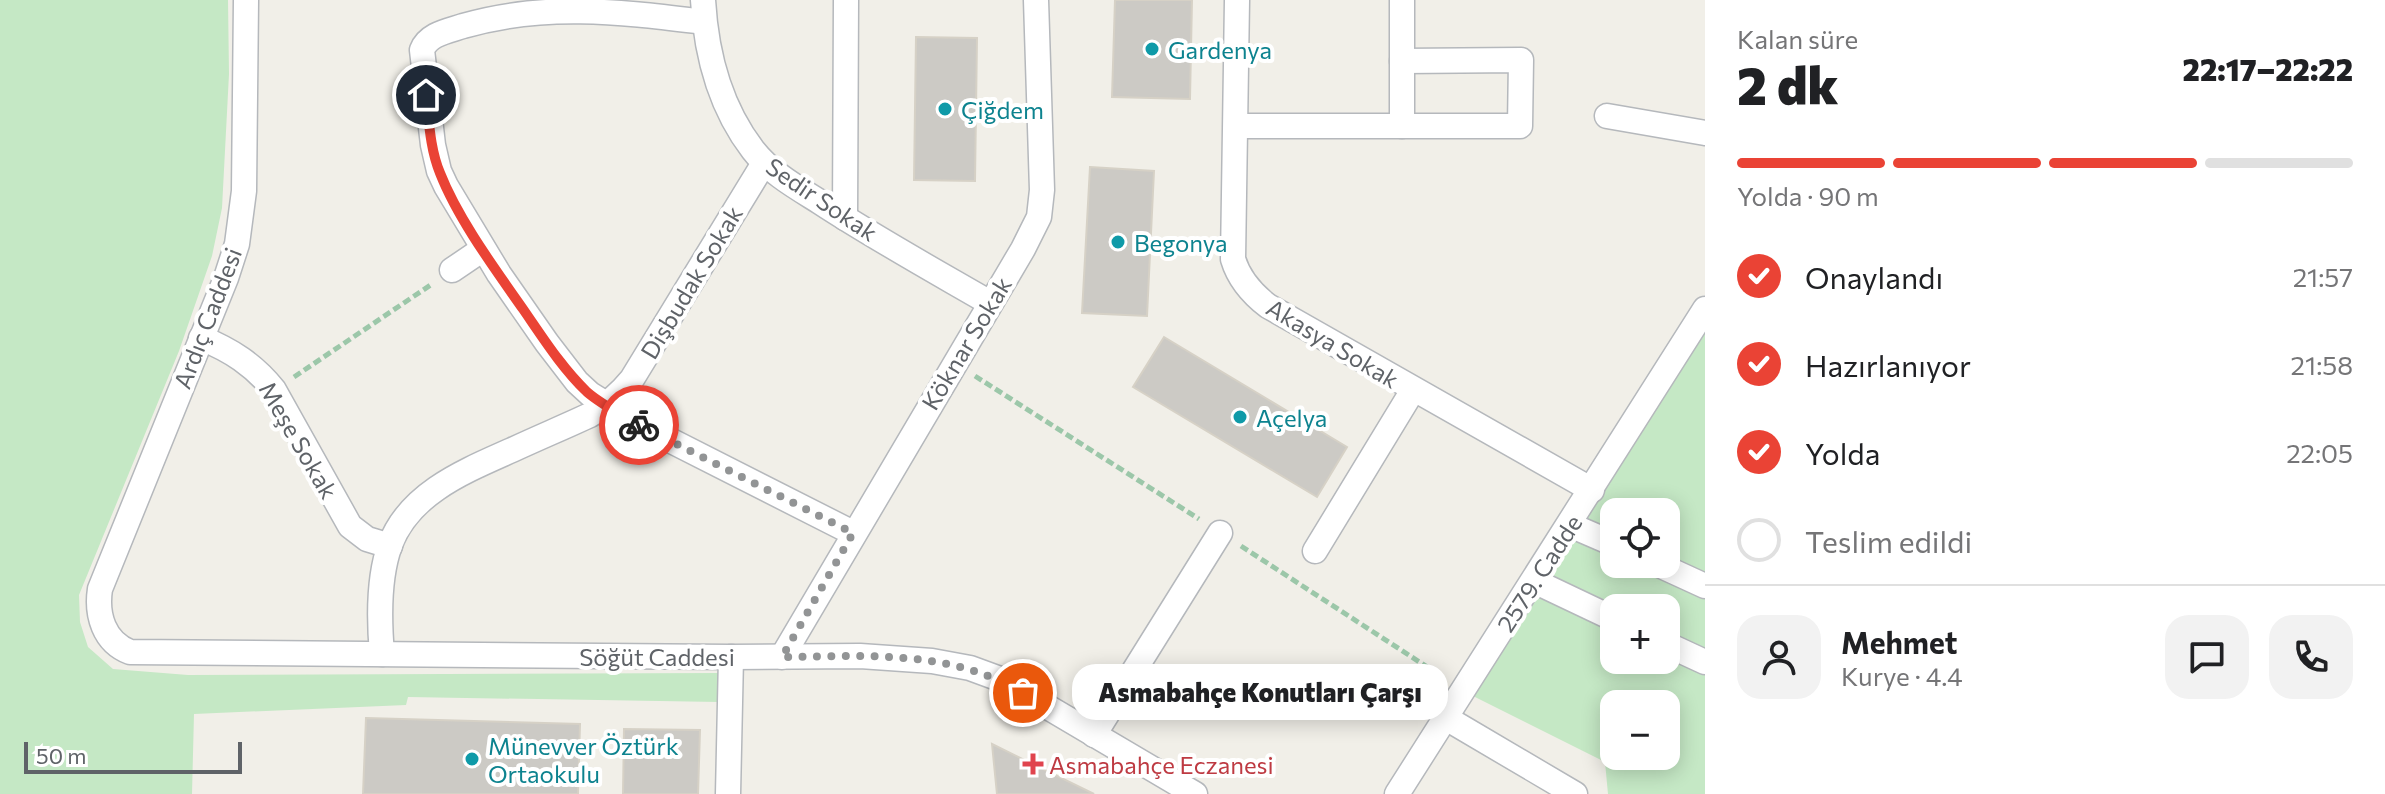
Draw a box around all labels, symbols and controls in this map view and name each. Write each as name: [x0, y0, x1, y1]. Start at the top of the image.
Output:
text: Kalan süre: [1737, 23, 1858, 54]
place label: Gardenya: [1168, 35, 1272, 64]
marker: Gardenya: [1143, 40, 1161, 58]
text: 22:17–22:22: [2183, 50, 2353, 87]
text: 2 dk: [1737, 52, 1838, 116]
pin: [392, 61, 460, 129]
icon: home: [404, 73, 448, 117]
place label: Çiğdem: [961, 95, 1044, 124]
marker: Çiğdem: [936, 100, 954, 118]
street label: Sedir Sokak: [761, 151, 883, 247]
text: Yolda · 90 m: [1737, 180, 1879, 211]
street label: Dişbudak Sokak: [634, 200, 748, 364]
place label: Begonya: [1134, 228, 1227, 257]
marker: Begonya: [1109, 233, 1127, 251]
street label: Ardıç Caddesi: [167, 243, 247, 393]
icon: check: [1737, 254, 1781, 298]
text: Onaylandı: [1805, 258, 1943, 295]
text: 21:57: [2293, 261, 2353, 292]
street label: Köknar Sokak: [915, 271, 1017, 415]
street label: Akasya Sokak: [1262, 292, 1404, 394]
icon: check: [1737, 342, 1781, 386]
text: Hazırlanıyor: [1805, 346, 1971, 383]
text: 21:58: [2291, 349, 2353, 380]
street label: Meşe Sokak: [254, 376, 344, 504]
courier: [599, 385, 679, 465]
icon: bike: [617, 403, 661, 447]
place label: Açelya: [1256, 403, 1327, 432]
marker: Açelya: [1231, 408, 1249, 426]
icon: check: [1737, 430, 1781, 474]
text: Yolda: [1805, 434, 1880, 471]
text: 22:05: [2286, 437, 2353, 468]
map controls: [1600, 498, 1680, 770]
button: locate: [1600, 498, 1680, 578]
street label: 2579. Cadde: [1490, 509, 1588, 637]
text: Teslim edildi: [1805, 522, 1972, 559]
button: +: [1600, 594, 1680, 674]
button: person: [1737, 615, 1821, 699]
button: chat: [2165, 615, 2249, 699]
button: phone: [2269, 615, 2353, 699]
text: Mehmet: [1841, 623, 1957, 660]
street label: Söğüt Caddesi: [579, 642, 735, 671]
pin: [989, 659, 1057, 727]
text: Kurye · 4.4: [1841, 660, 1963, 691]
callout: Asmabahçe Konutları Çarşı: [1071, 665, 1447, 721]
icon: bag: [1001, 671, 1045, 715]
text: Asmabahçe Konutları Çarşı: [1098, 676, 1422, 707]
button: −: [1600, 690, 1680, 770]
place label: Münevver Öztürk Ortaokulu: [488, 731, 679, 788]
scale bar: [24, 738, 242, 774]
text: 50 m: [36, 742, 86, 769]
marker: Münevver Öztürk Ortaokulu: [463, 750, 481, 768]
place label: Asmabahçe Eczanesi: [1049, 750, 1274, 779]
marker: Asmabahçe Eczanesi: [1024, 755, 1042, 773]

